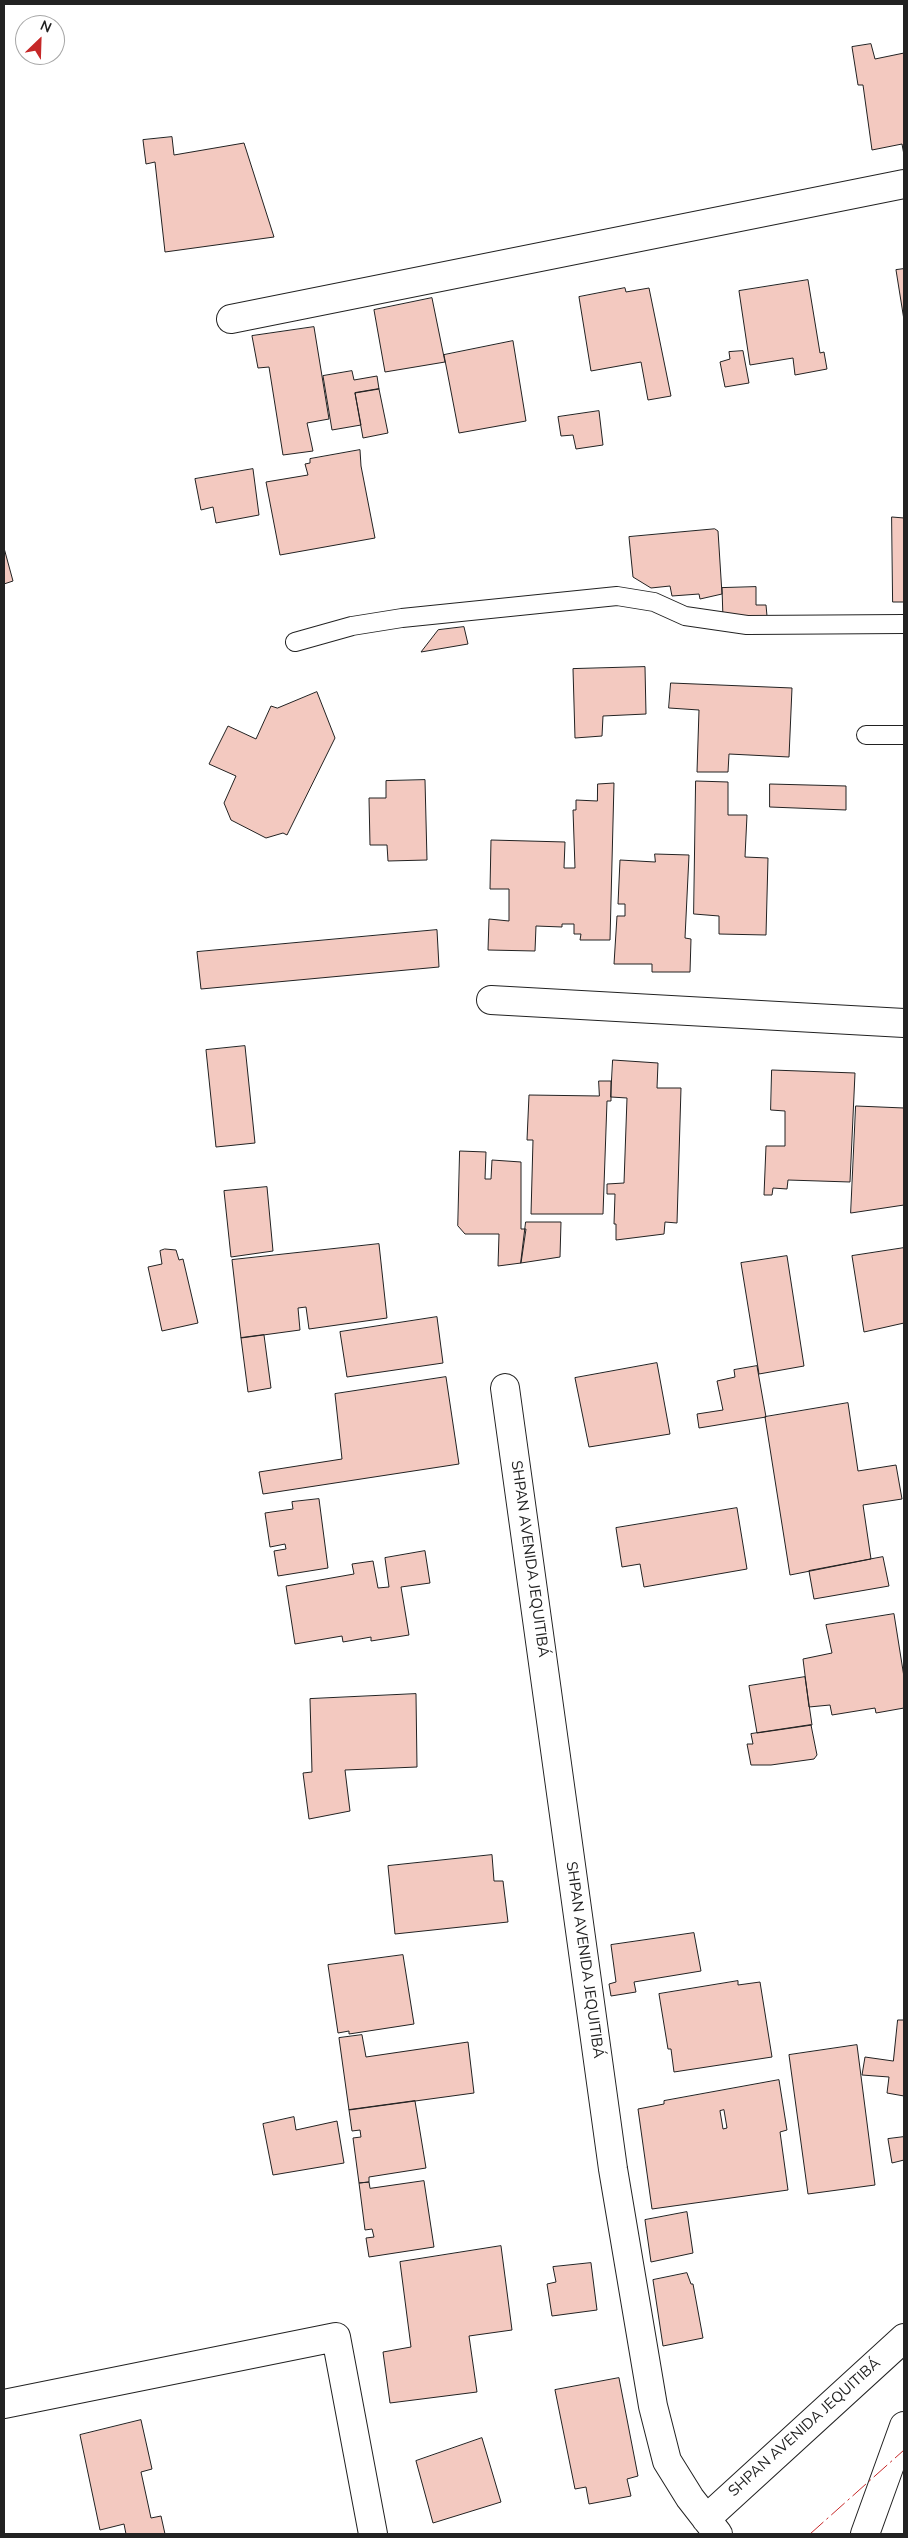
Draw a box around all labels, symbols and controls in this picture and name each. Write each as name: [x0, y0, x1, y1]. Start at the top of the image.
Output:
north arrow: [15, 15, 65, 65]
text: N: [37, 16, 55, 38]
street label: SHPAN AVENIDA JEQUITIBÁ: [506, 1459, 552, 1659]
street label: SHPAN AVENIDA JEQUITIBÁ: [561, 1860, 607, 2060]
street label: SHPAN AVENIDA JEQUITIBÁ: [725, 2355, 885, 2501]

